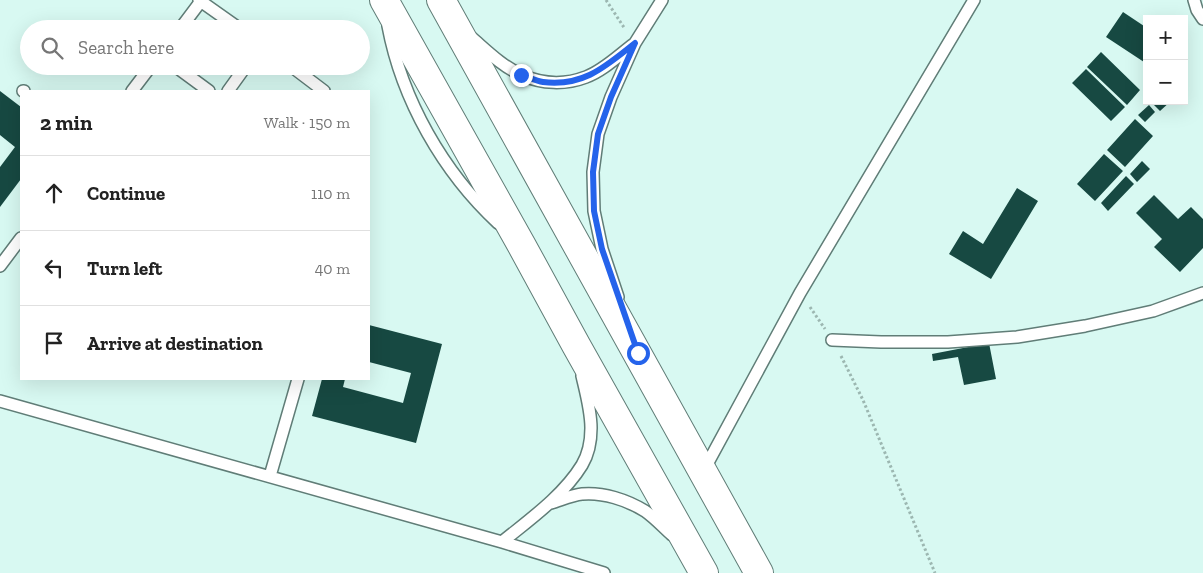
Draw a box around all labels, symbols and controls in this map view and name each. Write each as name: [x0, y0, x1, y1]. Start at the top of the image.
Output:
map controls: [1143, 15, 1188, 105]
button: +: [1143, 15, 1188, 60]
search box: [20, 20, 370, 75]
icon: search: [38, 34, 66, 62]
text: Search here: [78, 36, 174, 59]
button: −: [1143, 60, 1188, 105]
route end: [510, 64, 533, 87]
text: 2 min: [40, 110, 92, 135]
text: Walk · 150 m: [264, 113, 350, 132]
icon: ahead: [40, 179, 68, 207]
text: Continue: [87, 182, 165, 205]
text: 110 m: [311, 184, 350, 203]
icon: left: [40, 254, 68, 282]
text: Turn left: [87, 257, 162, 280]
text: 40 m: [315, 259, 350, 278]
icon: arrive: [40, 329, 68, 357]
text: Arrive at destination: [87, 332, 263, 355]
route start: [627, 342, 650, 365]

